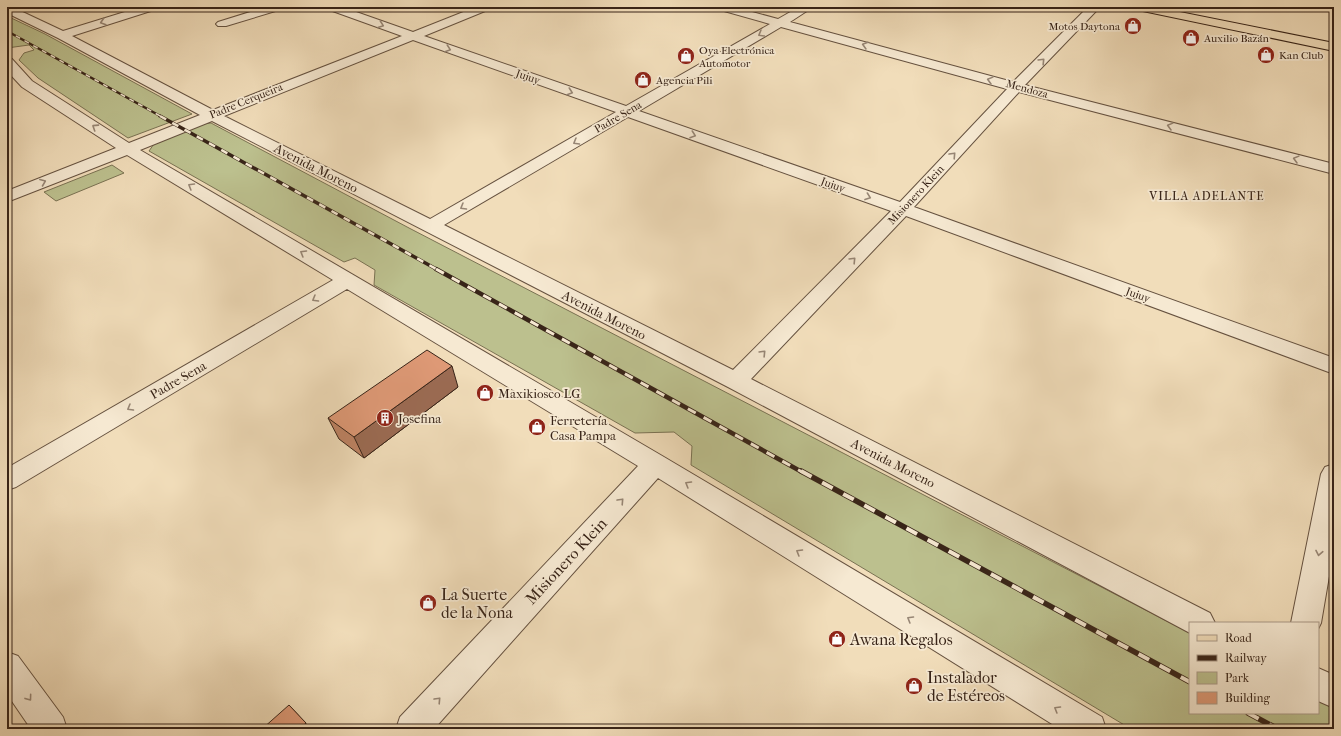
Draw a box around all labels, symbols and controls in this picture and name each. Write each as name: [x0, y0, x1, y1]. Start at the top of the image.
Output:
shop icon: Motos Daytona: [1123, 16, 1143, 36]
one-way arrow: [99, 17, 106, 26]
place label: Motos Daytona: [1049, 20, 1121, 33]
one-way arrow: [378, 21, 385, 29]
shop icon: Auxilio Bazán: [1181, 28, 1201, 48]
one-way arrow: [758, 29, 765, 36]
place label: Auxilio Bazán: [1203, 32, 1270, 45]
one-way arrow: [862, 41, 869, 50]
one-way arrow: [444, 44, 451, 53]
place label: Oya Electrónica Automotor: [698, 44, 775, 70]
shop icon: Kan Club: [1256, 45, 1276, 65]
shop icon: Oya Electrónica Automotor: [676, 46, 696, 66]
place label: Kan Club: [1279, 49, 1324, 62]
one-way arrow: [1037, 58, 1044, 66]
street label: Jujuy: [513, 66, 543, 88]
shop icon: Agencia Pili: [633, 70, 653, 90]
place label: Agencia Pili: [655, 74, 713, 87]
one-way arrow: [987, 76, 994, 84]
street label: Mendoza: [1004, 77, 1050, 101]
street label: Padre Cerqueira: [207, 80, 285, 122]
one-way arrow: [567, 87, 574, 96]
street label: Padre Sena: [592, 98, 645, 136]
one-way arrow: [1167, 123, 1174, 131]
one-way arrow: [92, 125, 99, 132]
one-way arrow: [689, 130, 696, 139]
one-way arrow: [573, 137, 580, 144]
street label: Avenida Moreno: [271, 140, 361, 196]
one-way arrow: [948, 153, 955, 160]
one-way arrow: [1293, 155, 1300, 164]
street label: Misionero Klein: [885, 162, 947, 227]
street label: Jujuy: [818, 174, 848, 196]
one-way arrow: [40, 179, 47, 187]
one-way arrow: [188, 183, 195, 191]
district label: VILLA ADELANTE: [1148, 189, 1265, 203]
one-way arrow: [865, 193, 872, 201]
one-way arrow: [460, 202, 468, 209]
one-way arrow: [300, 250, 307, 257]
one-way arrow: [848, 257, 856, 265]
street label: Jujuy: [1123, 284, 1153, 306]
street label: Avenida Moreno: [559, 287, 649, 343]
one-way arrow: [312, 295, 319, 302]
one-way arrow: [758, 350, 766, 358]
street label: Padre Sena: [147, 357, 210, 402]
shop icon: Maxikiosco LG: [475, 383, 495, 403]
place label: Maxikiosco LG: [498, 386, 581, 401]
one-way arrow: [127, 403, 134, 410]
building icon: Josefina: [375, 408, 395, 428]
place label: Josefina: [397, 411, 442, 426]
place label: Ferretería Casa Pampa: [550, 413, 617, 443]
shop icon: Ferretería Casa Pampa: [527, 417, 547, 437]
street label: Avenida Moreno: [848, 435, 938, 491]
one-way arrow: [685, 482, 692, 489]
one-way arrow: [616, 498, 624, 506]
street label: Misionero Klein: [521, 513, 611, 608]
one-way arrow: [796, 549, 803, 557]
one-way arrow: [1315, 550, 1324, 556]
place label: La Suerte de la Nona: [441, 585, 513, 622]
shop icon: La Suerte de la Nona: [418, 593, 438, 613]
one-way arrow: [907, 617, 914, 624]
legend: [1189, 622, 1319, 714]
shop icon: Awana Regalos: [827, 629, 847, 649]
place label: Awana Regalos: [849, 630, 953, 649]
text: Road: [1225, 631, 1252, 645]
text: Railway: [1225, 651, 1267, 665]
place label: Instalador de Estéreos: [927, 668, 1005, 705]
text: Park: [1225, 671, 1250, 685]
shop icon: Instalador de Estéreos: [904, 676, 924, 696]
text: Building: [1225, 691, 1270, 705]
one-way arrow: [24, 694, 32, 701]
one-way arrow: [434, 697, 441, 705]
one-way arrow: [1054, 706, 1061, 713]

